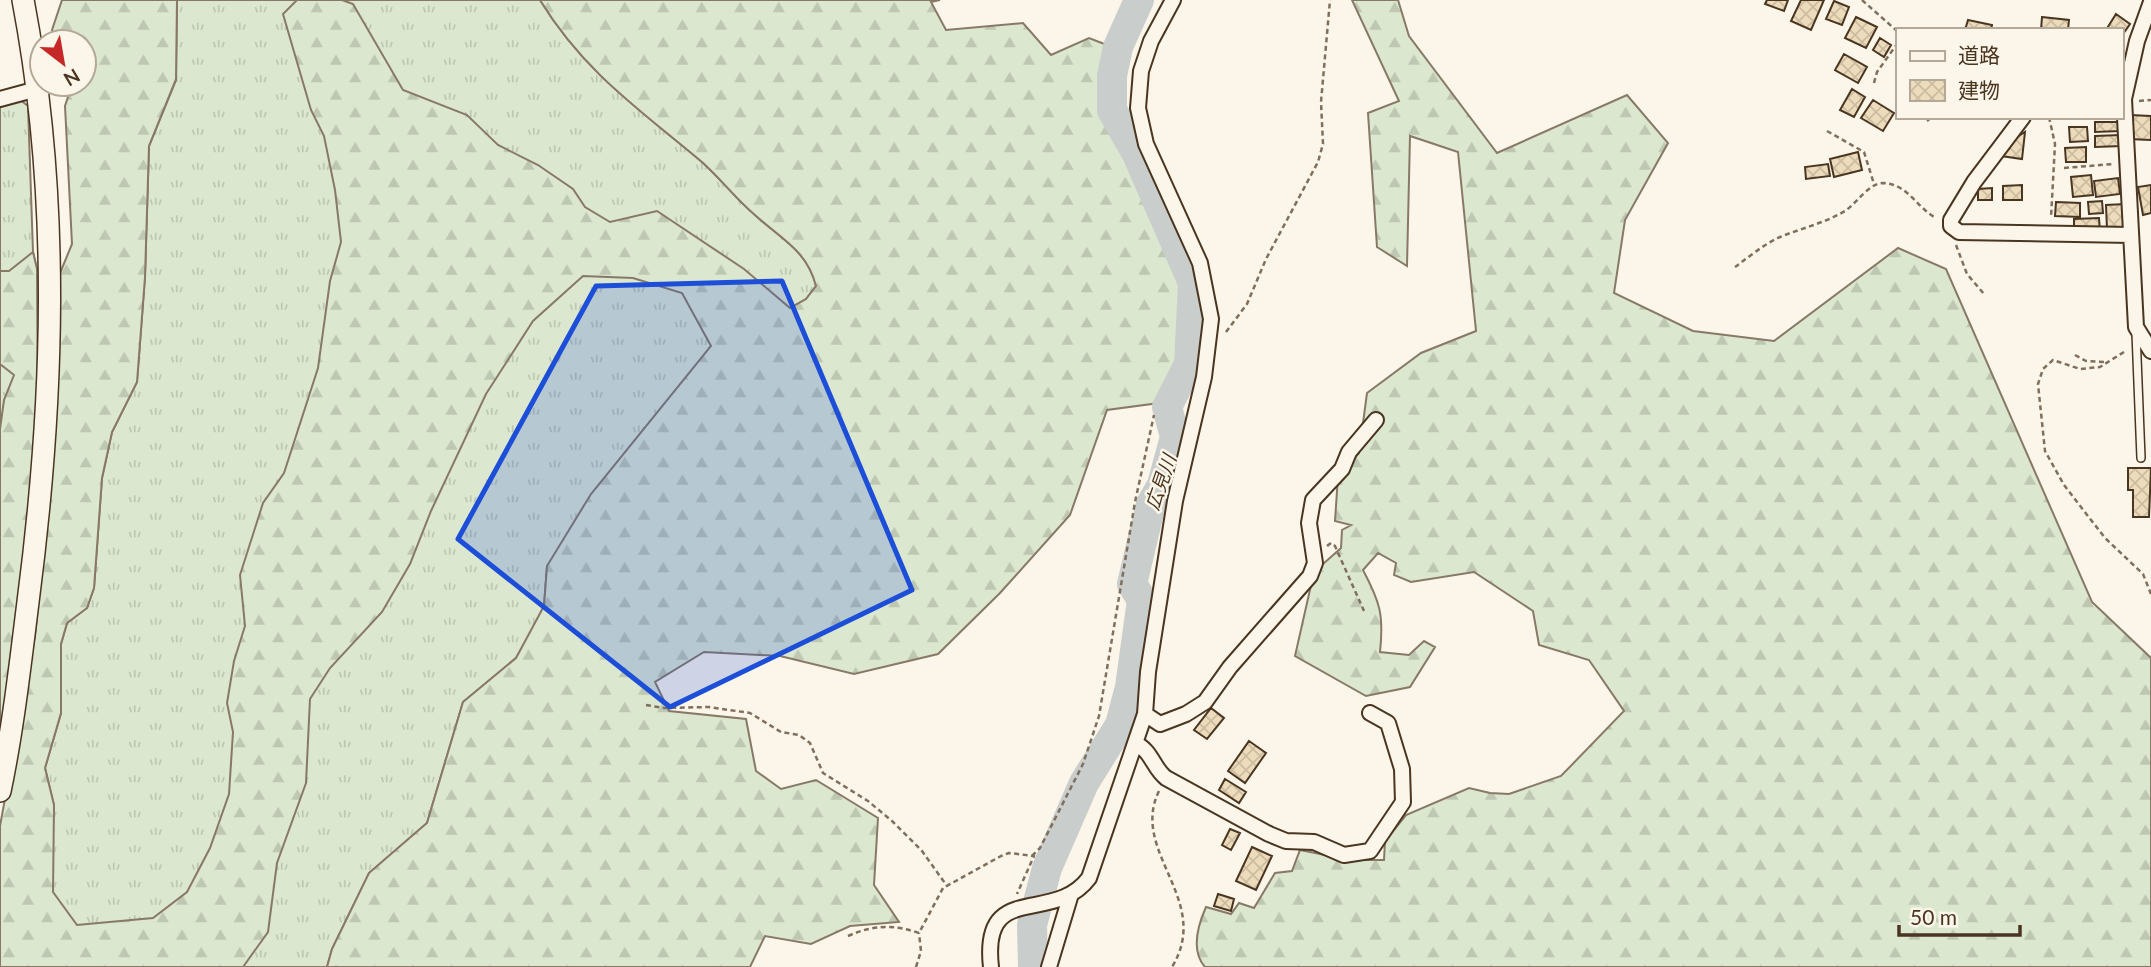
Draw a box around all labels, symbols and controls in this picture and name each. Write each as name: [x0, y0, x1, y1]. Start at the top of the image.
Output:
north arrow: [28, 28, 98, 98]
legend: [1896, 28, 2123, 119]
text: 道路: [1958, 42, 2000, 67]
text: N: [60, 64, 84, 92]
text: 建物: [1958, 77, 2000, 102]
water label: 広見川: [1140, 449, 1181, 513]
scale bar: [1899, 894, 2020, 938]
text: 50 m: [1910, 904, 1957, 929]

